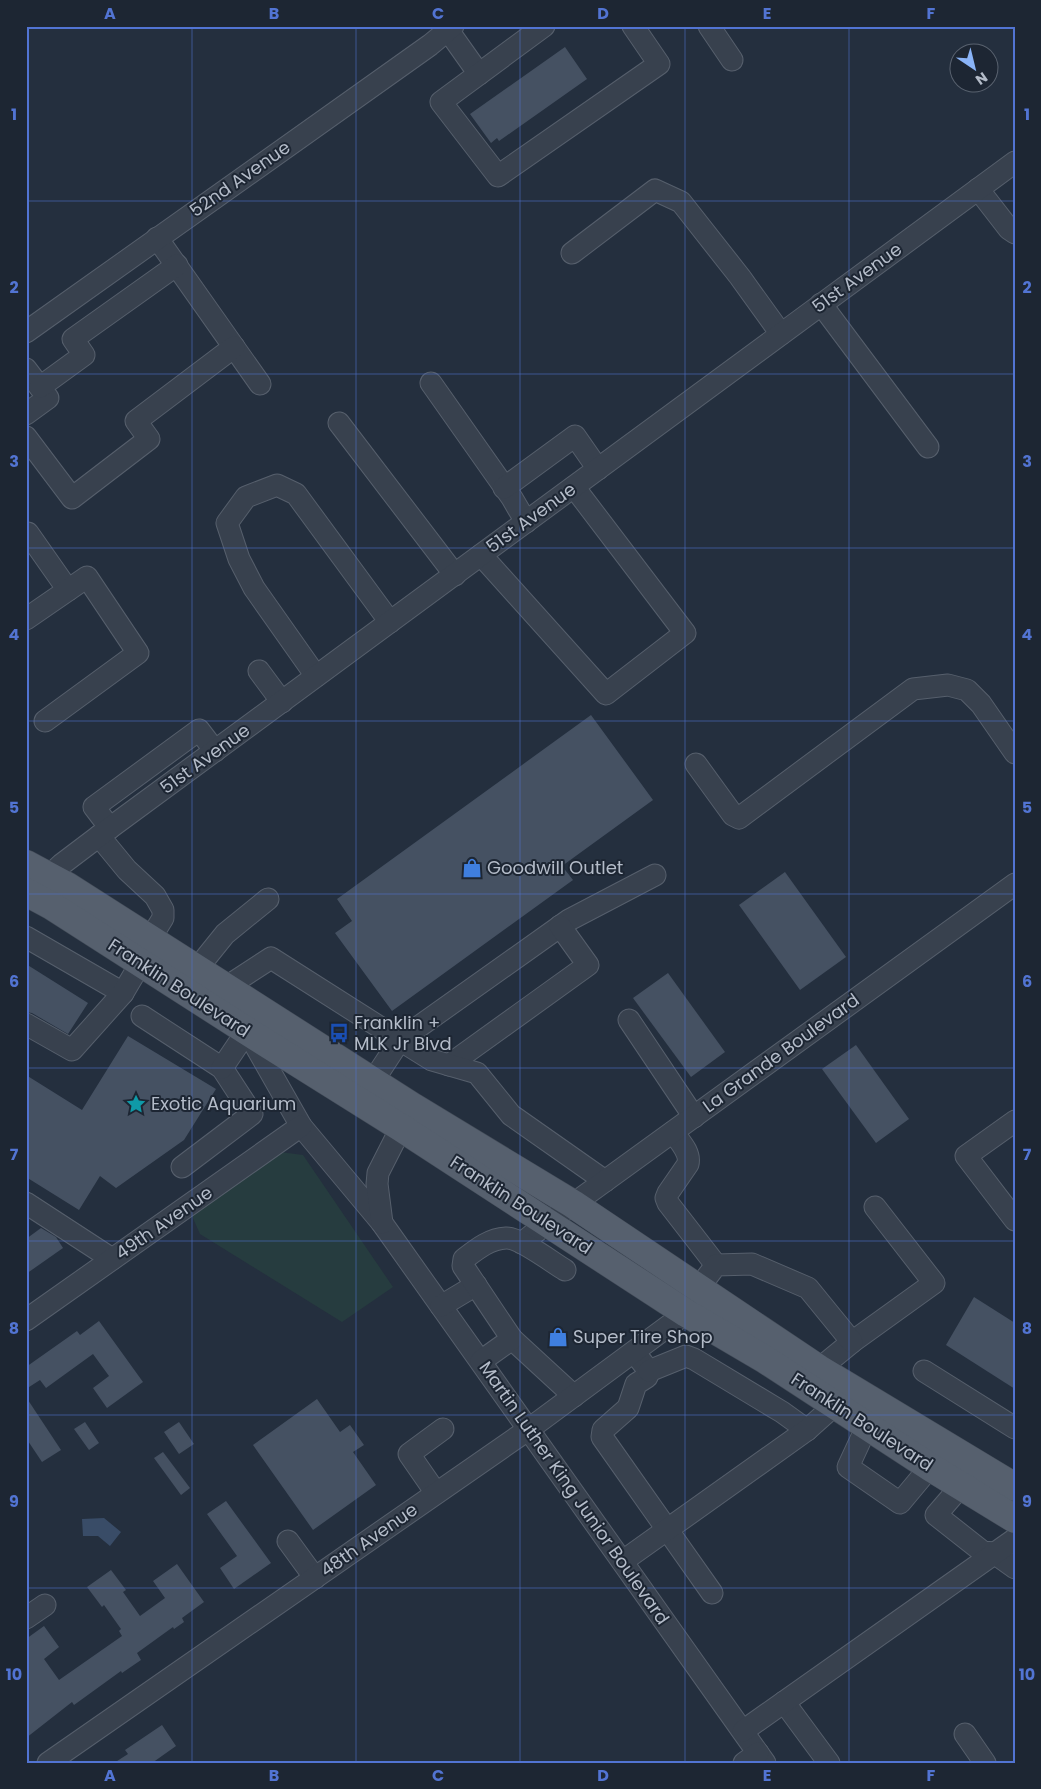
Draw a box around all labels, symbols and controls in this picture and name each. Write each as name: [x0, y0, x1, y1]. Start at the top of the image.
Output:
text: A: [104, 2, 116, 25]
text: B: [269, 2, 279, 25]
text: C: [432, 2, 444, 25]
text: D: [597, 2, 609, 25]
text: E: [763, 2, 771, 25]
text: F: [927, 2, 936, 25]
north arrow: [948, 42, 998, 92]
text: N: [971, 67, 992, 90]
text: 1: [11, 103, 17, 126]
text: 1: [1024, 103, 1030, 126]
street label: 52nd Avenue: [184, 135, 295, 223]
street label: 51st Avenue: [807, 237, 907, 319]
text: 2: [9, 276, 19, 299]
text: 2: [1022, 276, 1032, 299]
text: 3: [9, 450, 19, 473]
text: 3: [1022, 450, 1032, 473]
street label: 51st Avenue: [481, 477, 581, 559]
text: 4: [9, 623, 20, 646]
text: 4: [1022, 623, 1033, 646]
street label: 51st Avenue: [155, 718, 255, 800]
text: 5: [9, 796, 19, 819]
text: 5: [1022, 796, 1032, 819]
place label: Goodwill Outlet: [487, 855, 623, 880]
shop icon: Goodwill Outlet: [461, 857, 483, 879]
street label: Franklin Boulevard: [103, 932, 255, 1043]
text: 6: [9, 970, 19, 993]
text: 6: [1022, 970, 1032, 993]
street label: La Grande Boulevard: [697, 987, 864, 1118]
place label: Franklin + MLK Jr Blvd: [354, 1010, 452, 1056]
bus stop icon: Franklin + MLK Jr Blvd: [328, 1022, 350, 1044]
place label: Exotic Aquarium: [151, 1091, 296, 1116]
place icon: Exotic Aquarium: [125, 1093, 147, 1115]
text: 7: [10, 1143, 19, 1166]
text: 7: [1023, 1143, 1032, 1166]
street label: Franklin Boulevard: [445, 1149, 597, 1260]
street label: 49th Avenue: [110, 1180, 217, 1265]
text: 8: [9, 1317, 19, 1340]
text: 8: [1022, 1317, 1032, 1340]
place label: Super Tire Shop: [573, 1324, 713, 1349]
shop icon: Super Tire Shop: [547, 1326, 569, 1348]
street label: Martin Luther King Junior Boulevard: [473, 1356, 675, 1629]
street label: Franklin Boulevard: [786, 1366, 938, 1477]
text: 9: [9, 1490, 19, 1513]
text: 9: [1022, 1490, 1032, 1513]
street label: 48th Avenue: [315, 1497, 422, 1582]
text: 10: [6, 1663, 22, 1686]
text: 10: [1019, 1663, 1035, 1686]
text: A: [104, 1764, 116, 1787]
text: B: [269, 1764, 279, 1787]
text: C: [432, 1764, 444, 1787]
text: D: [597, 1764, 609, 1787]
text: E: [763, 1764, 771, 1787]
text: F: [927, 1764, 936, 1787]

